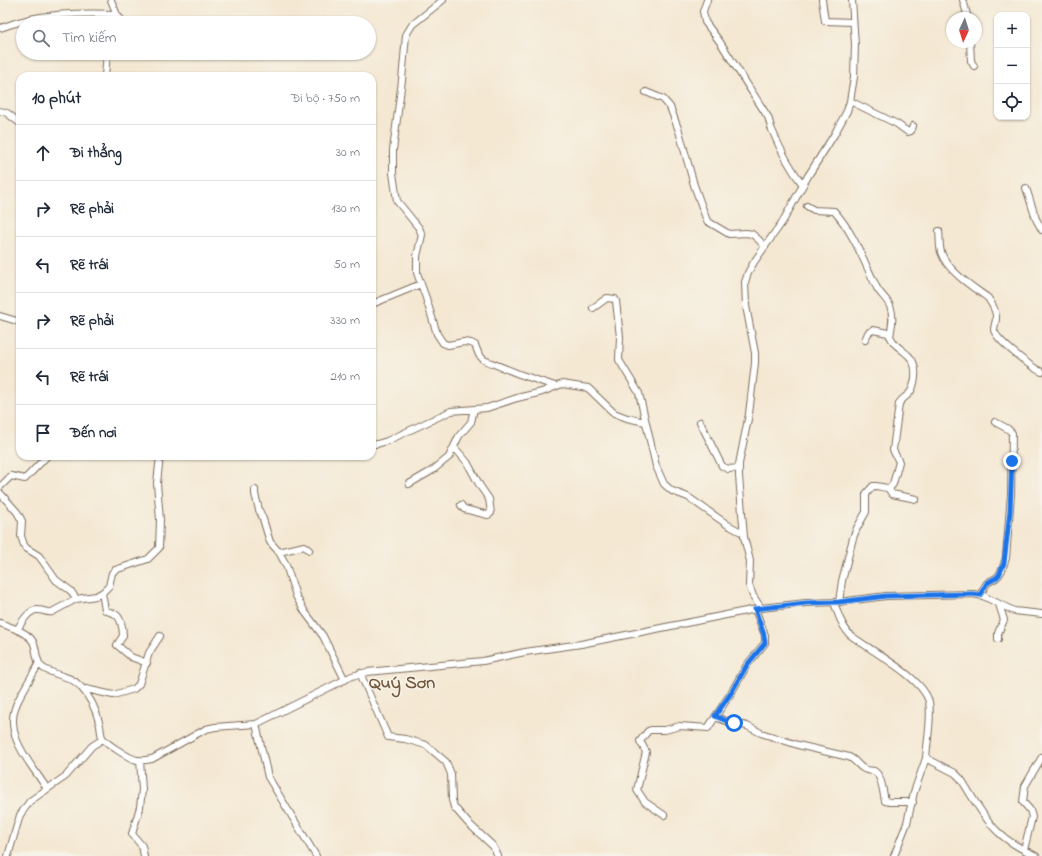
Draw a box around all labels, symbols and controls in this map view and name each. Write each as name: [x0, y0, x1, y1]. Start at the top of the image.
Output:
north arrow: [946, 12, 982, 48]
map controls: [994, 12, 1030, 120]
button: +: [994, 12, 1030, 48]
search box: [16, 16, 376, 60]
icon: search: [30, 27, 52, 49]
text: Tìm kiếm: [62, 27, 116, 49]
button: −: [994, 48, 1030, 84]
button: locate: [994, 84, 1030, 120]
text: 10 phút: [32, 86, 81, 111]
text: Đi bộ · 750 m: [291, 89, 360, 108]
icon: ahead: [32, 142, 54, 164]
text: Đi thẳng: [70, 142, 122, 164]
text: 30 m: [336, 143, 360, 162]
icon: right: [32, 198, 54, 220]
text: Rẽ phải: [70, 198, 114, 220]
text: 130 m: [332, 199, 360, 218]
icon: left: [32, 254, 54, 276]
text: Rẽ trái: [70, 254, 109, 276]
text: 50 m: [334, 255, 360, 274]
icon: right: [32, 310, 54, 332]
text: Rẽ phải: [70, 310, 114, 332]
text: 330 m: [330, 311, 360, 330]
icon: left: [32, 366, 54, 388]
text: Rẽ trái: [70, 366, 109, 388]
text: 210 m: [330, 367, 360, 386]
icon: arrive: [32, 422, 54, 444]
text: Đến nơi: [70, 422, 117, 444]
route end: [1003, 452, 1021, 470]
district label: Quý Sơn: [369, 671, 435, 698]
route start: [725, 714, 743, 732]

